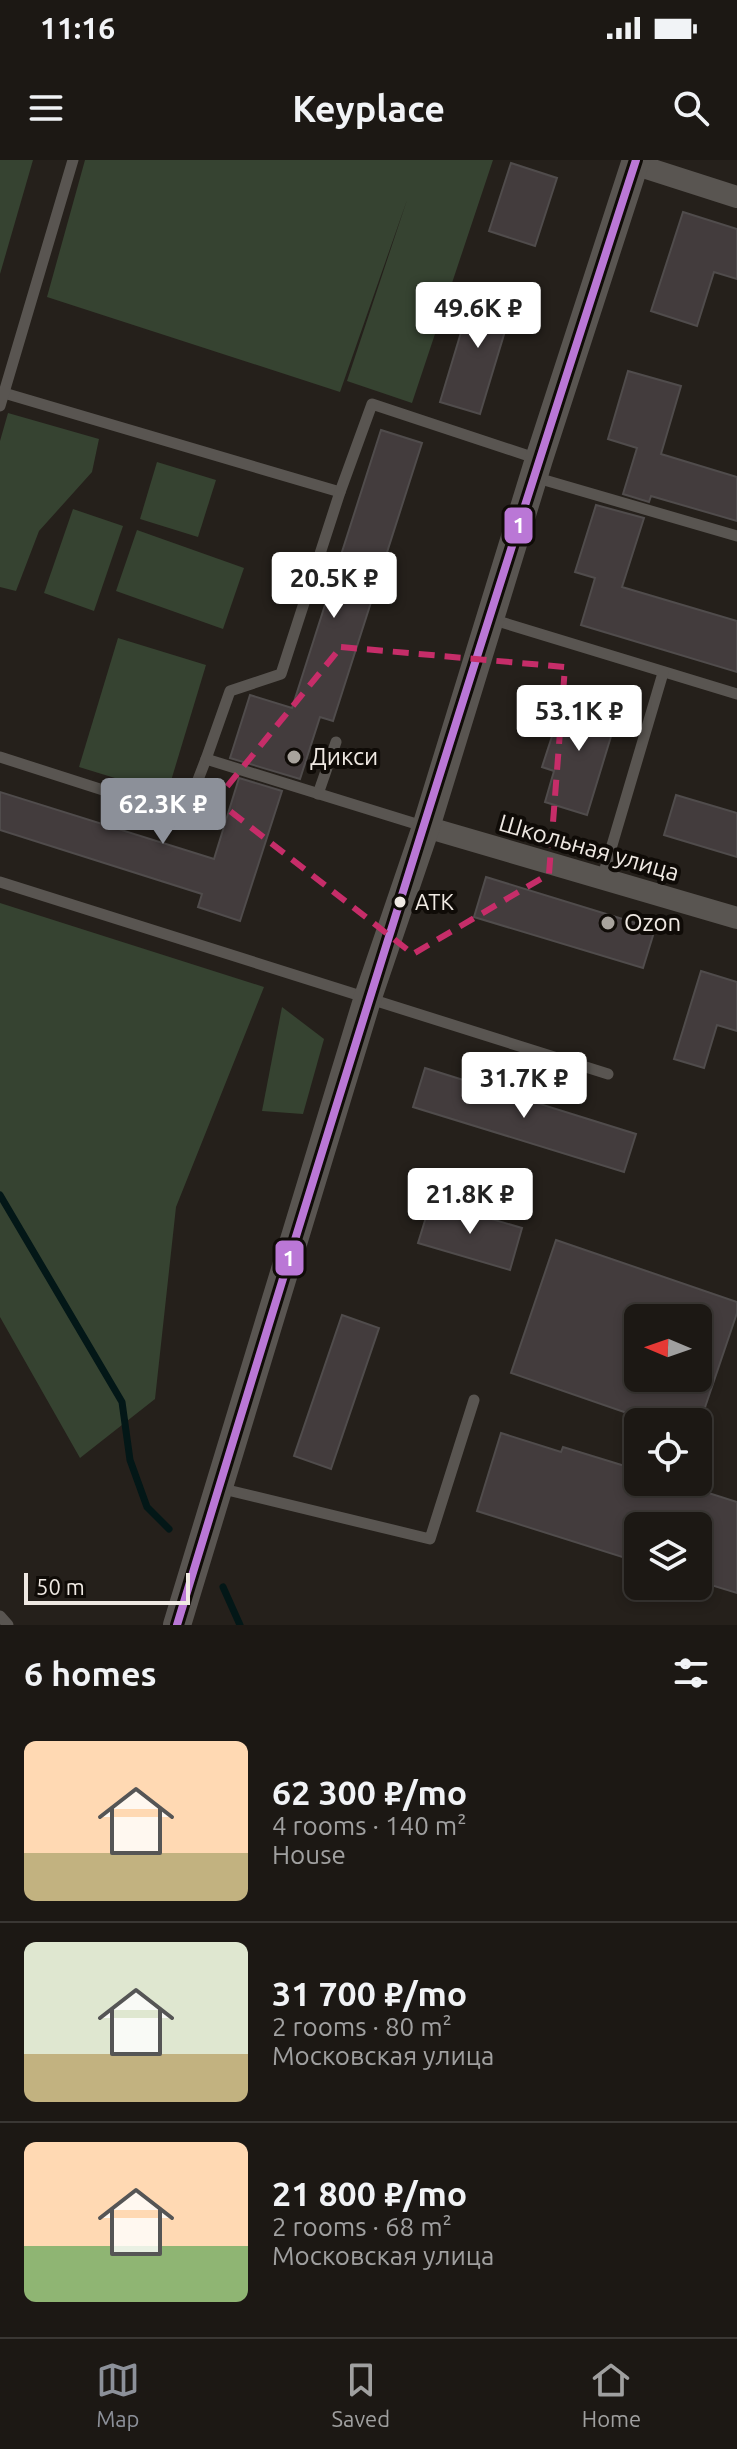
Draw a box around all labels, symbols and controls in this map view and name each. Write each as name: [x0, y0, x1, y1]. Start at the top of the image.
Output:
text: 11:16: [40, 11, 115, 45]
icon: menu: [24, 86, 68, 130]
icon: search: [669, 86, 713, 130]
text: Keyplace: [292, 88, 445, 129]
pin: 49.6K ₽: [404, 282, 552, 350]
text: 49.6K ₽: [434, 293, 522, 322]
line badge: 1: [503, 506, 534, 545]
text: 1: [513, 512, 525, 537]
pin: 20.5K ₽: [260, 552, 408, 620]
text: 20.5K ₽: [290, 563, 378, 592]
pin: 53.1K ₽: [505, 685, 653, 753]
text: 53.1K ₽: [535, 696, 623, 725]
place label: Дикси: [310, 743, 378, 770]
marker: Дикси: [285, 748, 303, 766]
pin: 62.3K ₽: [89, 778, 237, 846]
text: 62.3K ₽: [119, 789, 207, 818]
street label: Школьная улица: [496, 809, 682, 886]
place label: АТК: [415, 889, 454, 914]
marker: АТК: [392, 894, 408, 910]
place label: Ozon: [624, 909, 681, 936]
marker: Ozon: [599, 914, 617, 932]
pin: 31.7K ₽: [450, 1052, 598, 1120]
text: 31.7K ₽: [480, 1063, 568, 1092]
pin: 21.8K ₽: [396, 1168, 544, 1236]
text: 21.8K ₽: [426, 1179, 514, 1208]
line badge: 1: [274, 1239, 305, 1277]
text: 1: [283, 1245, 295, 1270]
north arrow: [624, 1304, 712, 1392]
map controls: [624, 1304, 712, 1600]
button: locate: [624, 1408, 712, 1496]
button: layers: [624, 1512, 712, 1600]
scale bar: [24, 1569, 190, 1605]
text: 50 m: [36, 1574, 85, 1599]
icon: filters: [669, 1651, 713, 1695]
text: 6 homes: [24, 1654, 157, 1692]
icon: home: [88, 1773, 184, 1869]
text: 62 300 ₽/mo: [272, 1773, 467, 1811]
text: 4 rooms · 140 m²: [272, 1811, 467, 1840]
text: House: [272, 1840, 346, 1869]
icon: home: [88, 1974, 184, 2070]
text: 31 700 ₽/mo: [272, 1974, 467, 2012]
text: 2 rooms · 80 m²: [272, 2012, 452, 2041]
text: Московская улица: [272, 2041, 494, 2070]
icon: home: [88, 2174, 184, 2270]
text: 21 800 ₽/mo: [272, 2174, 467, 2212]
text: 2 rooms · 68 m²: [272, 2212, 452, 2241]
text: Московская улица: [272, 2241, 494, 2270]
tab: Map: [96, 2358, 140, 2431]
tab: Saved: [332, 2358, 390, 2431]
tab: Home: [582, 2358, 641, 2431]

